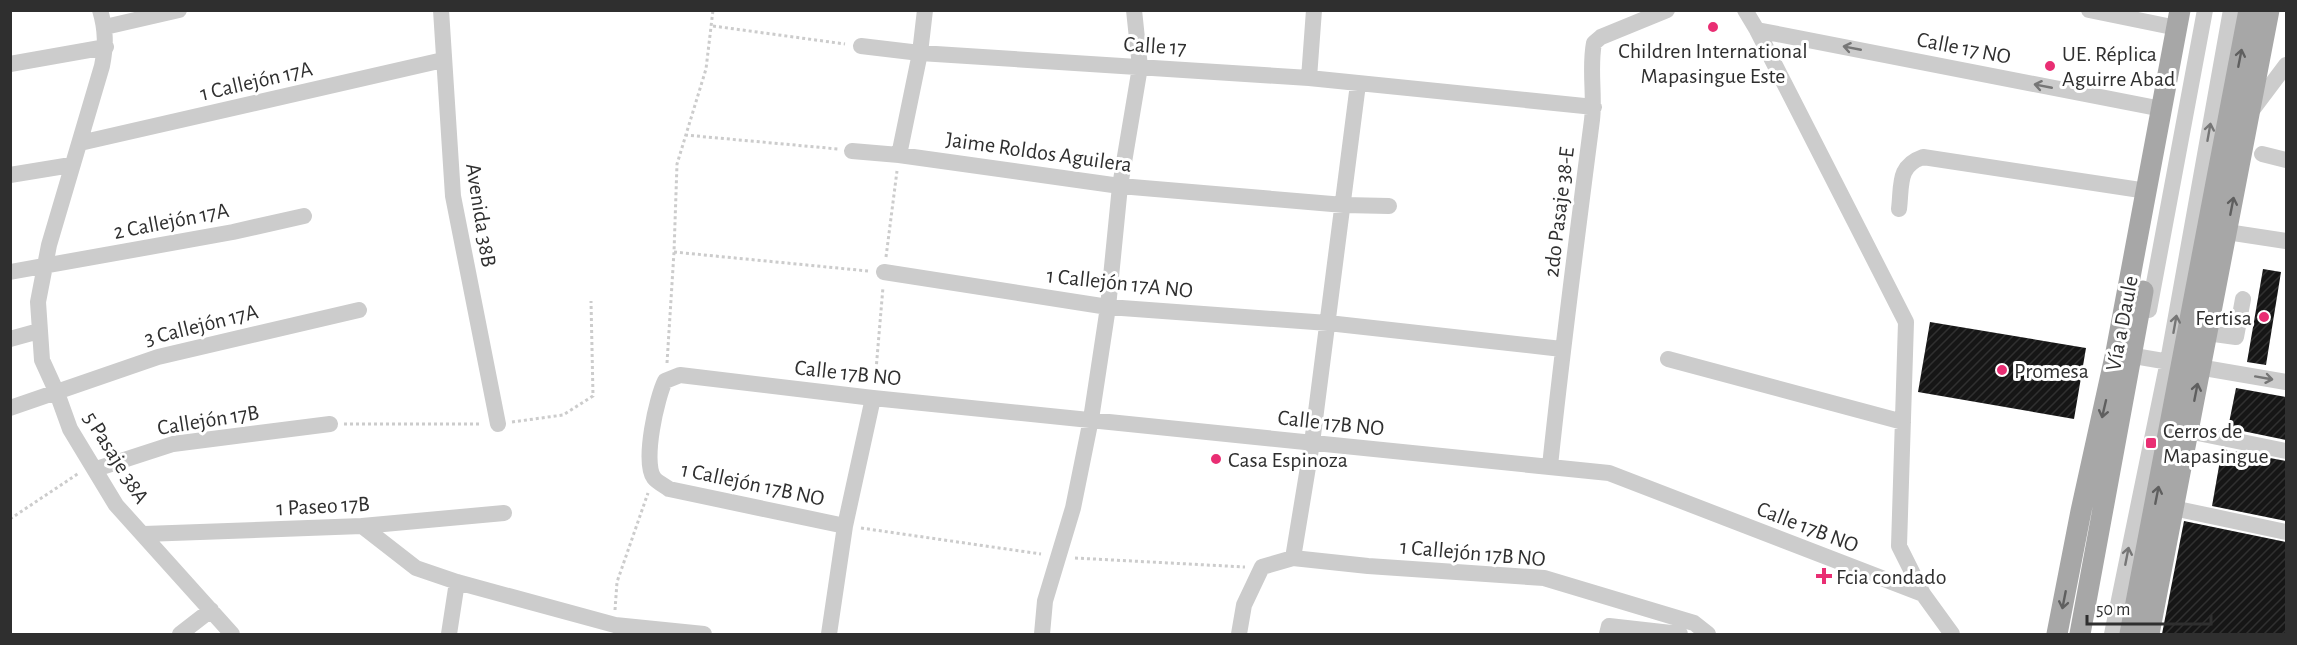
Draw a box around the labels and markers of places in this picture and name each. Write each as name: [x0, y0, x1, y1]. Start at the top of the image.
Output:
marker: Children International Mapasingue Este: [1706, 20, 1720, 34]
place label: Children International Mapasingue Este: [1618, 40, 1808, 87]
place label: UE. Réplica Aguirre Abad: [2062, 43, 2176, 90]
marker: UE. Réplica Aguirre Abad: [2043, 59, 2057, 73]
place label: Fertisa: [2195, 307, 2252, 329]
marker: Fertisa: [2257, 310, 2271, 324]
place label: Promesa: [2014, 360, 2089, 382]
marker: Promesa: [1995, 363, 2009, 377]
place label: Cerros de Mapasingue: [2163, 420, 2269, 467]
marker: Cerros de Mapasingue: [2144, 436, 2158, 450]
place label: Casa Espinoza: [1228, 449, 1348, 471]
marker: Casa Espinoza: [1209, 452, 1223, 466]
place label: Fcia condado: [1836, 566, 1946, 588]
marker: Fcia condado: [1817, 569, 1831, 583]

